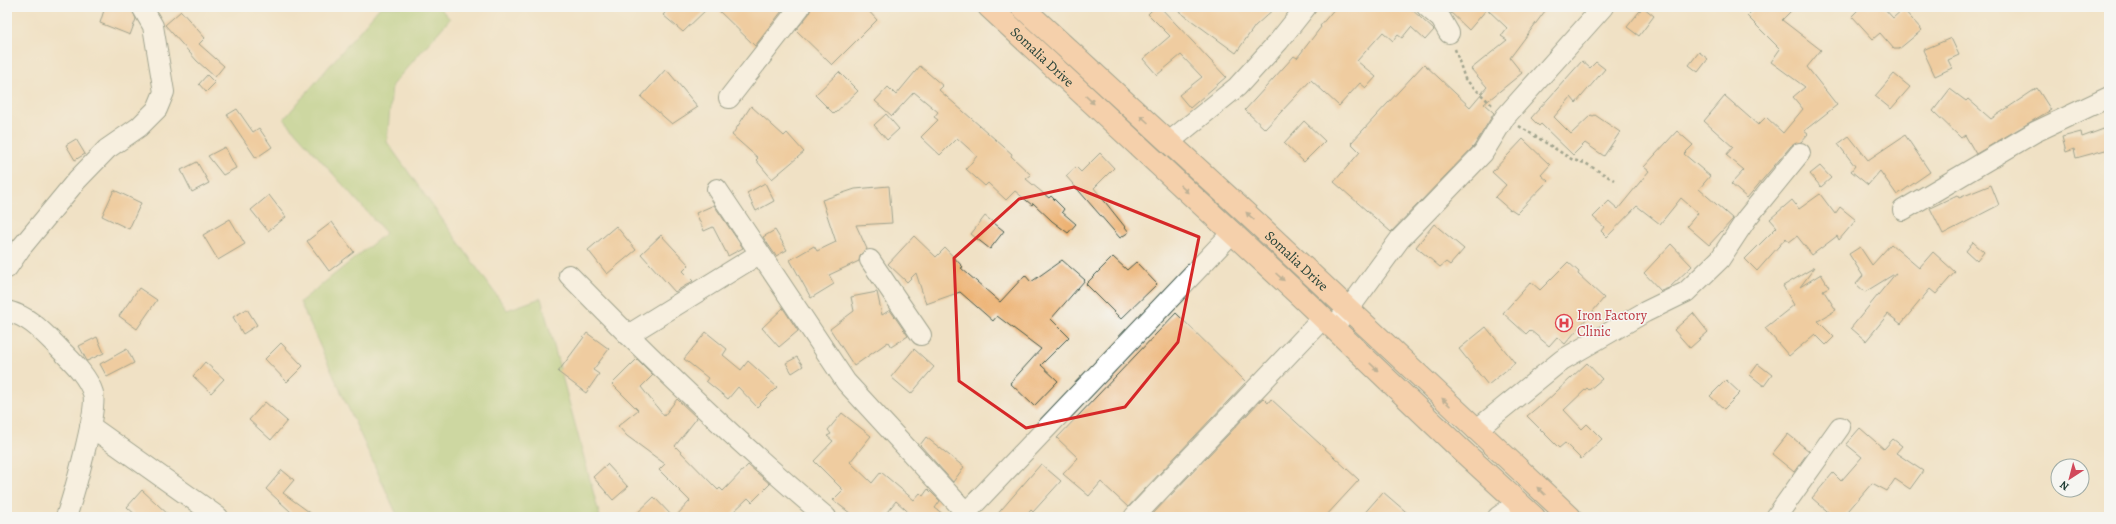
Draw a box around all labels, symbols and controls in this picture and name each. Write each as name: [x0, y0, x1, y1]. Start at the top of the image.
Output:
street label: Somalia Drive: [1006, 23, 1078, 91]
one-way arrow: [1085, 95, 1095, 105]
one-way arrow: [1139, 114, 1149, 123]
one-way arrow: [1179, 185, 1189, 194]
one-way arrow: [1245, 212, 1255, 221]
street label: Somalia Drive: [1261, 227, 1332, 295]
one-way arrow: [1275, 273, 1285, 282]
place label: Iron Factory Clinic: [1577, 306, 1648, 341]
hospital icon: Iron Factory Clinic: [1554, 313, 1574, 333]
one-way arrow: [1369, 362, 1379, 372]
one-way arrow: [1441, 397, 1451, 407]
north arrow: [2050, 458, 2090, 498]
text: N: [2057, 477, 2072, 494]
one-way arrow: [1536, 486, 1546, 495]

